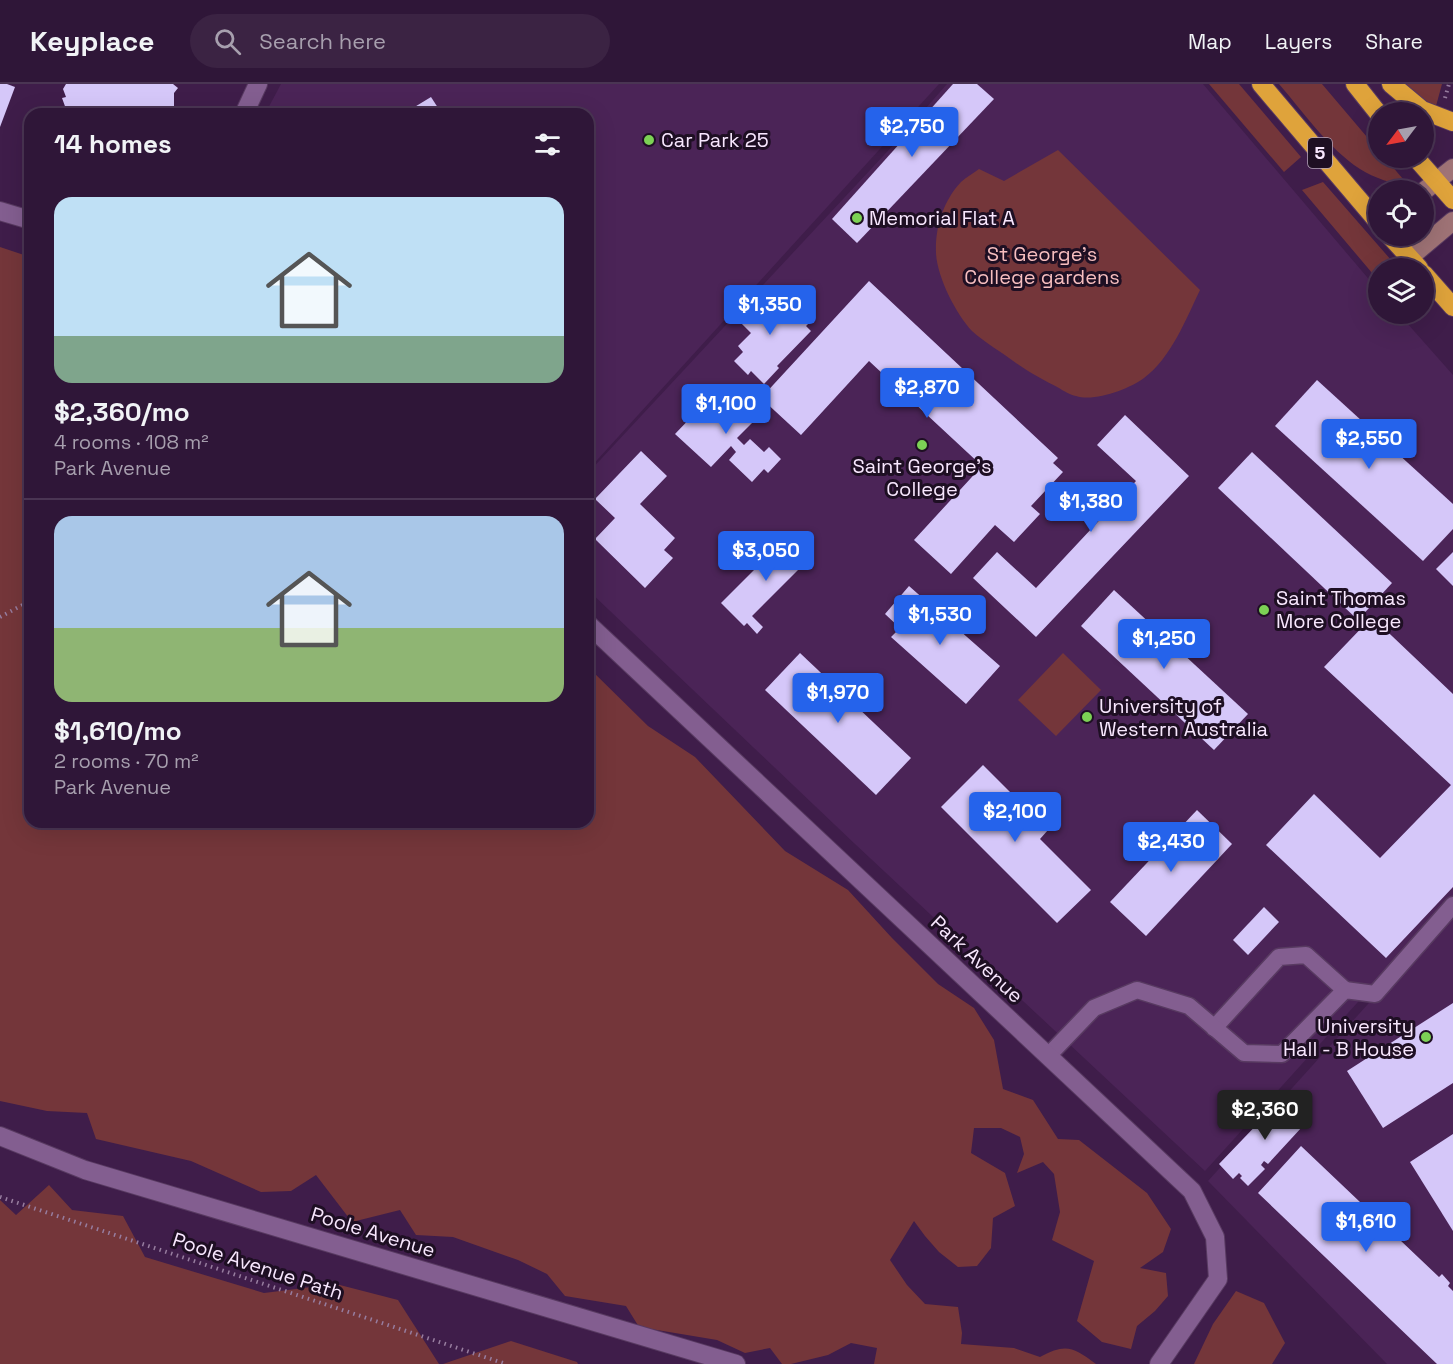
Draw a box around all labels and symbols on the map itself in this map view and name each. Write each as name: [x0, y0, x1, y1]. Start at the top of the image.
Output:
north arrow: [1368, 102, 1434, 168]
pin: $2,750: [863, 107, 961, 158]
place label: Car Park 25: [661, 127, 769, 153]
marker: Car Park 25: [642, 133, 656, 147]
road number: 5: [1308, 138, 1332, 168]
place label: Memorial Flat A: [869, 205, 1015, 231]
marker: Memorial Flat A: [850, 211, 864, 225]
park label: St George's College gardens: [964, 241, 1120, 290]
pin: $1,350: [721, 285, 819, 336]
pin: $2,870: [878, 368, 976, 419]
pin: $1,100: [677, 384, 775, 435]
pin: $2,550: [1320, 419, 1418, 470]
marker: Saint George's College: [915, 438, 929, 452]
place label: Saint George's College: [852, 453, 992, 502]
pin: $1,380: [1042, 482, 1140, 533]
pin: $3,050: [717, 531, 815, 582]
place label: Saint Thomas More College: [1276, 585, 1406, 634]
pin: $1,530: [891, 595, 989, 646]
marker: Saint Thomas More College: [1257, 603, 1271, 617]
pin: $1,250: [1115, 619, 1213, 670]
pin: $1,970: [789, 673, 887, 724]
place label: University of Western Australia: [1099, 693, 1268, 742]
marker: University of Western Australia: [1080, 710, 1094, 724]
pin: $2,100: [966, 792, 1064, 843]
pin: $2,430: [1122, 822, 1220, 873]
street label: Park Avenue: [925, 910, 1029, 1008]
place label: University Hall - B House: [1283, 1013, 1414, 1062]
marker: University Hall - B House: [1419, 1030, 1433, 1044]
pin: $2,360: [1216, 1090, 1314, 1141]
street label: Poole Avenue: [308, 1201, 438, 1263]
pin: $1,610: [1317, 1202, 1415, 1253]
street label: Poole Avenue Path: [169, 1226, 347, 1306]

